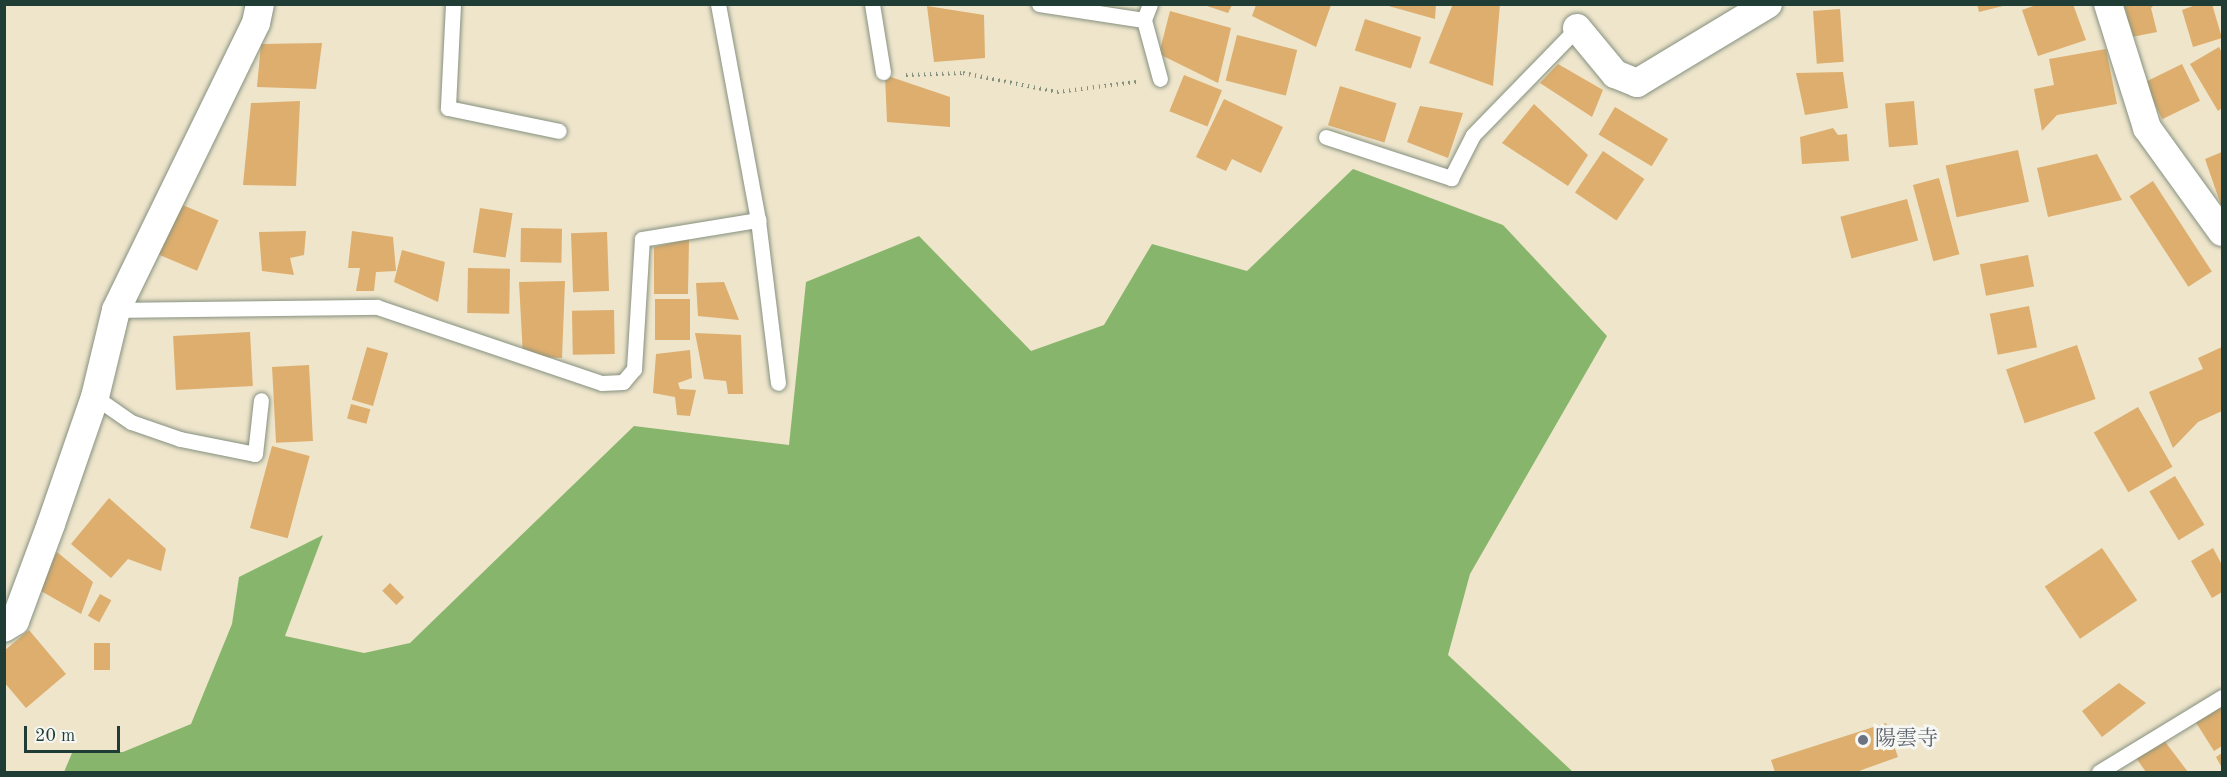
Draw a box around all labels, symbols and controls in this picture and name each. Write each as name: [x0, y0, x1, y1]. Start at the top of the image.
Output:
scale bar: [27, 714, 123, 752]
text: 20 m: [35, 727, 75, 745]
place label: 陽雲寺: [1875, 727, 1938, 753]
marker: 陽雲寺: [1856, 733, 1870, 747]

